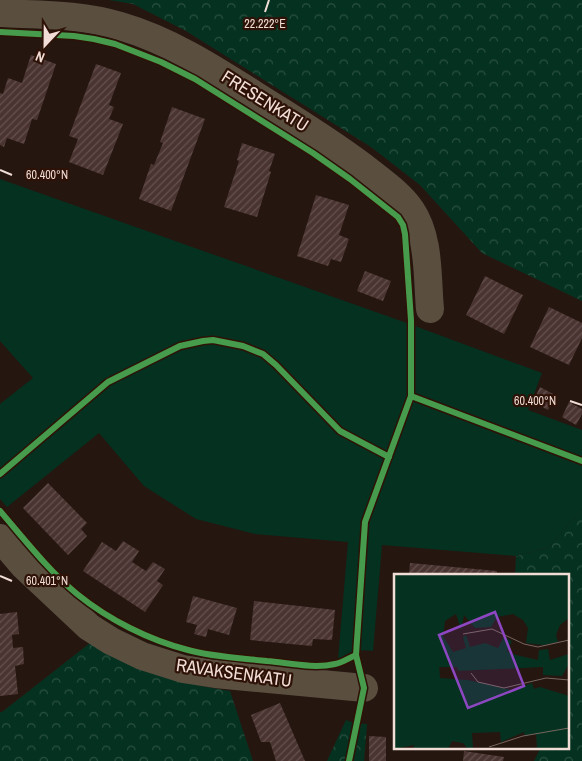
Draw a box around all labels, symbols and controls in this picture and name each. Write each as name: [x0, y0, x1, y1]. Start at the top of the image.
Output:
text: 22.222°E: [244, 16, 286, 32]
north arrow: [20, 20, 70, 70]
text: N: [33, 47, 47, 67]
street label: FRESENKATU: [217, 64, 314, 137]
text: 60.400°N: [26, 167, 68, 183]
text: 60.400°N: [514, 393, 556, 409]
text: 60.401°N: [26, 573, 68, 589]
inset map: [394, 574, 570, 748]
street label: RAVAKSENKATU: [175, 652, 294, 693]

